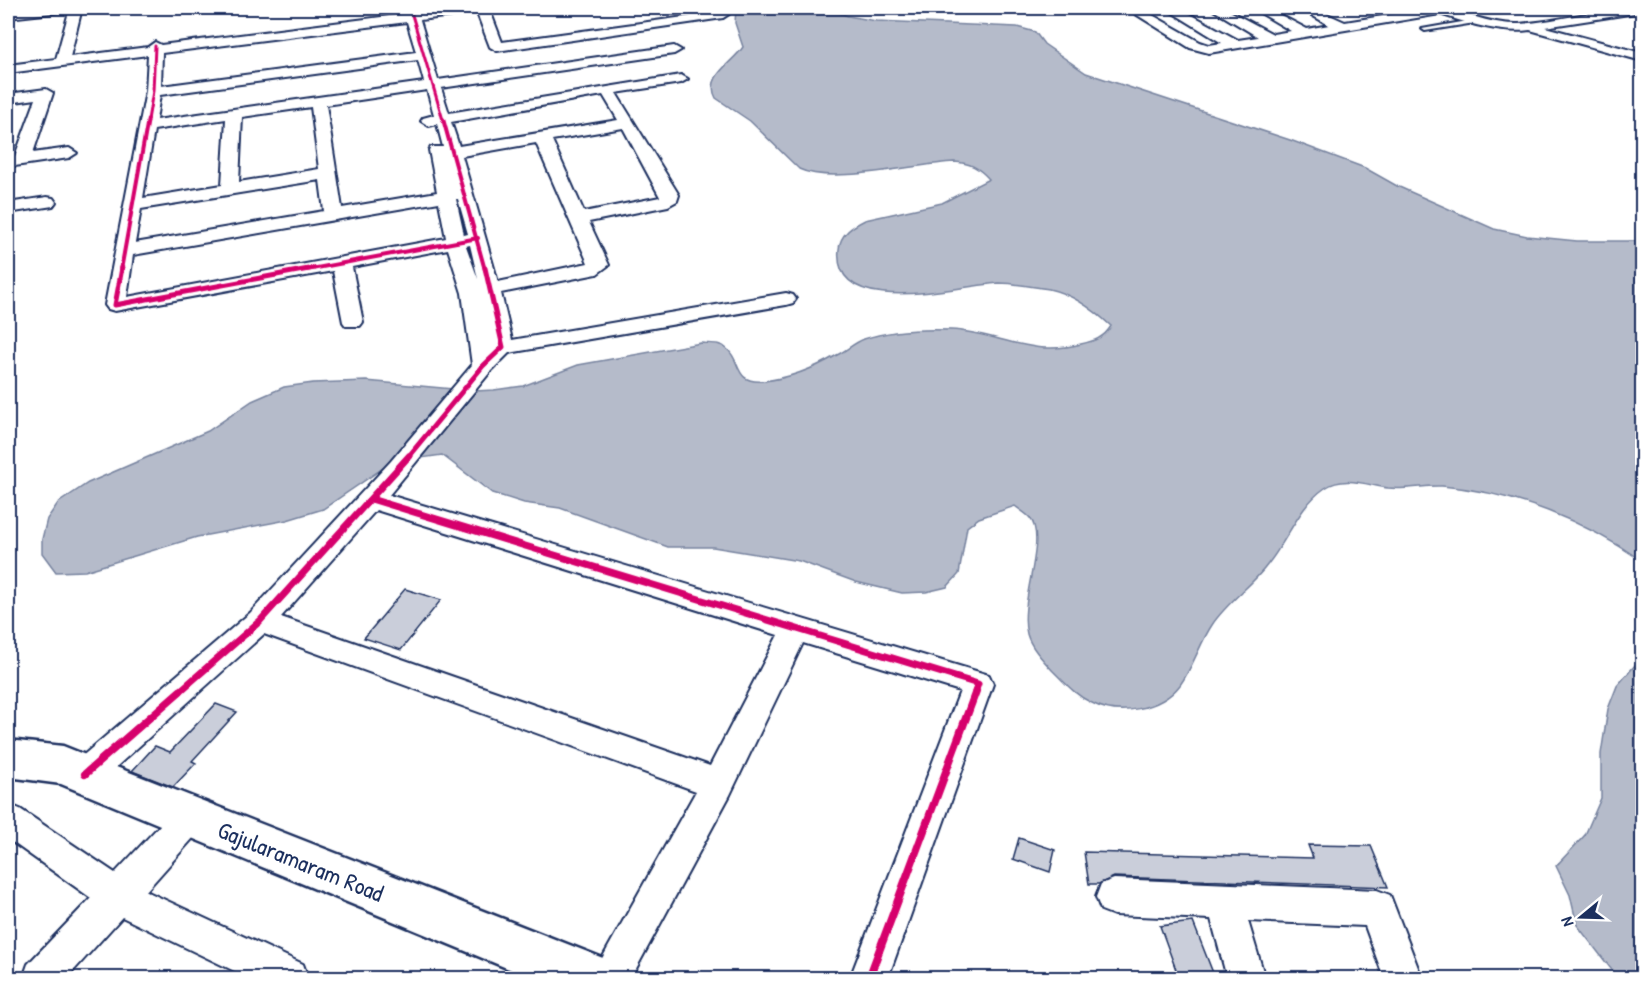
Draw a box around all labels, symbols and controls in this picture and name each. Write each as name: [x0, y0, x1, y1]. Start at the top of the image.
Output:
street label: Gajularamaram Road: [213, 813, 389, 909]
north arrow: [1551, 887, 1611, 947]
text: N: [1555, 914, 1579, 929]

